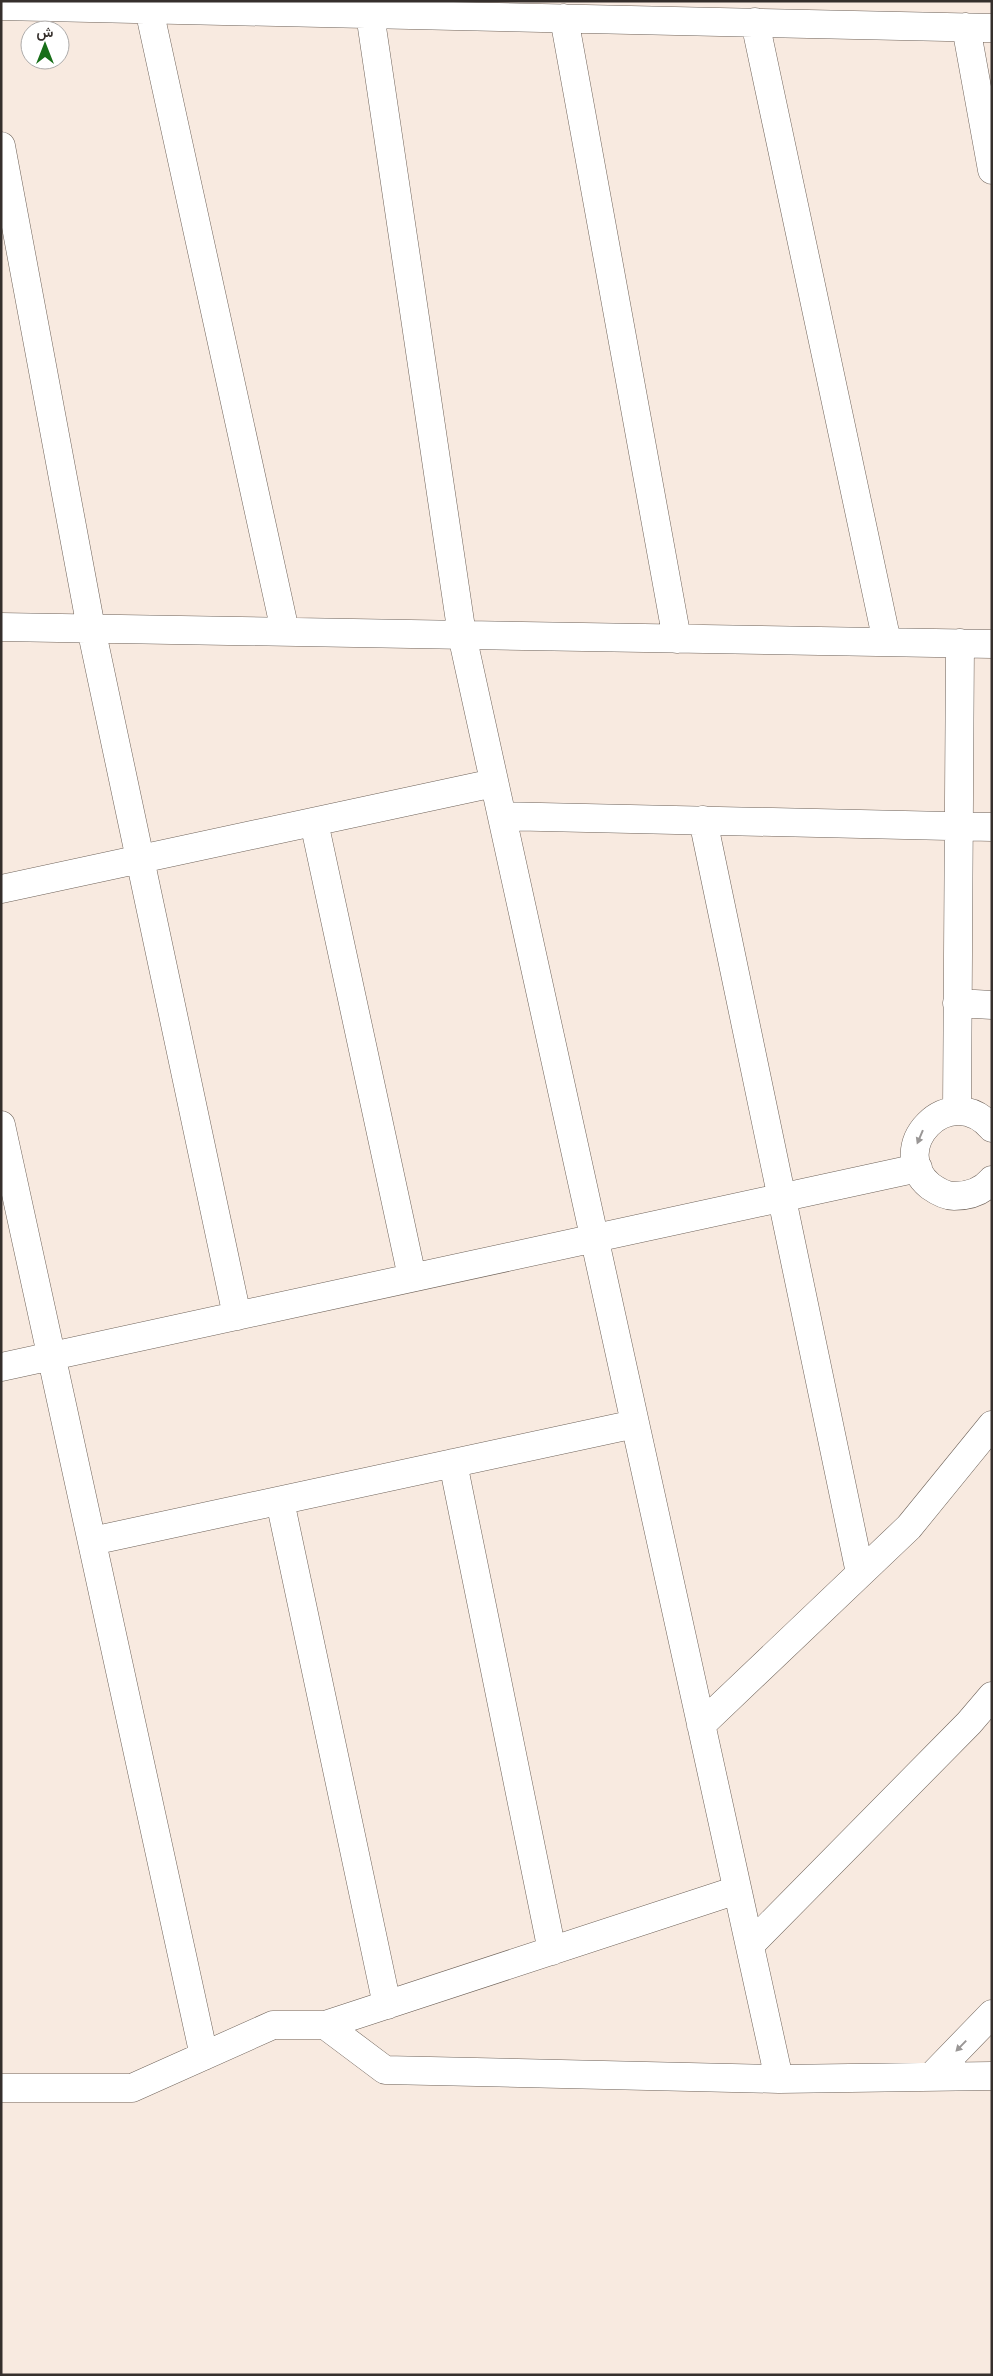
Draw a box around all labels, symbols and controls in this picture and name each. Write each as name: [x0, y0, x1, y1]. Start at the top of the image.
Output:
north arrow: [20, 20, 70, 70]
text: ش: [37, 23, 54, 41]
one-way arrow: [915, 1130, 923, 1144]
one-way arrow: [955, 2039, 967, 2051]

